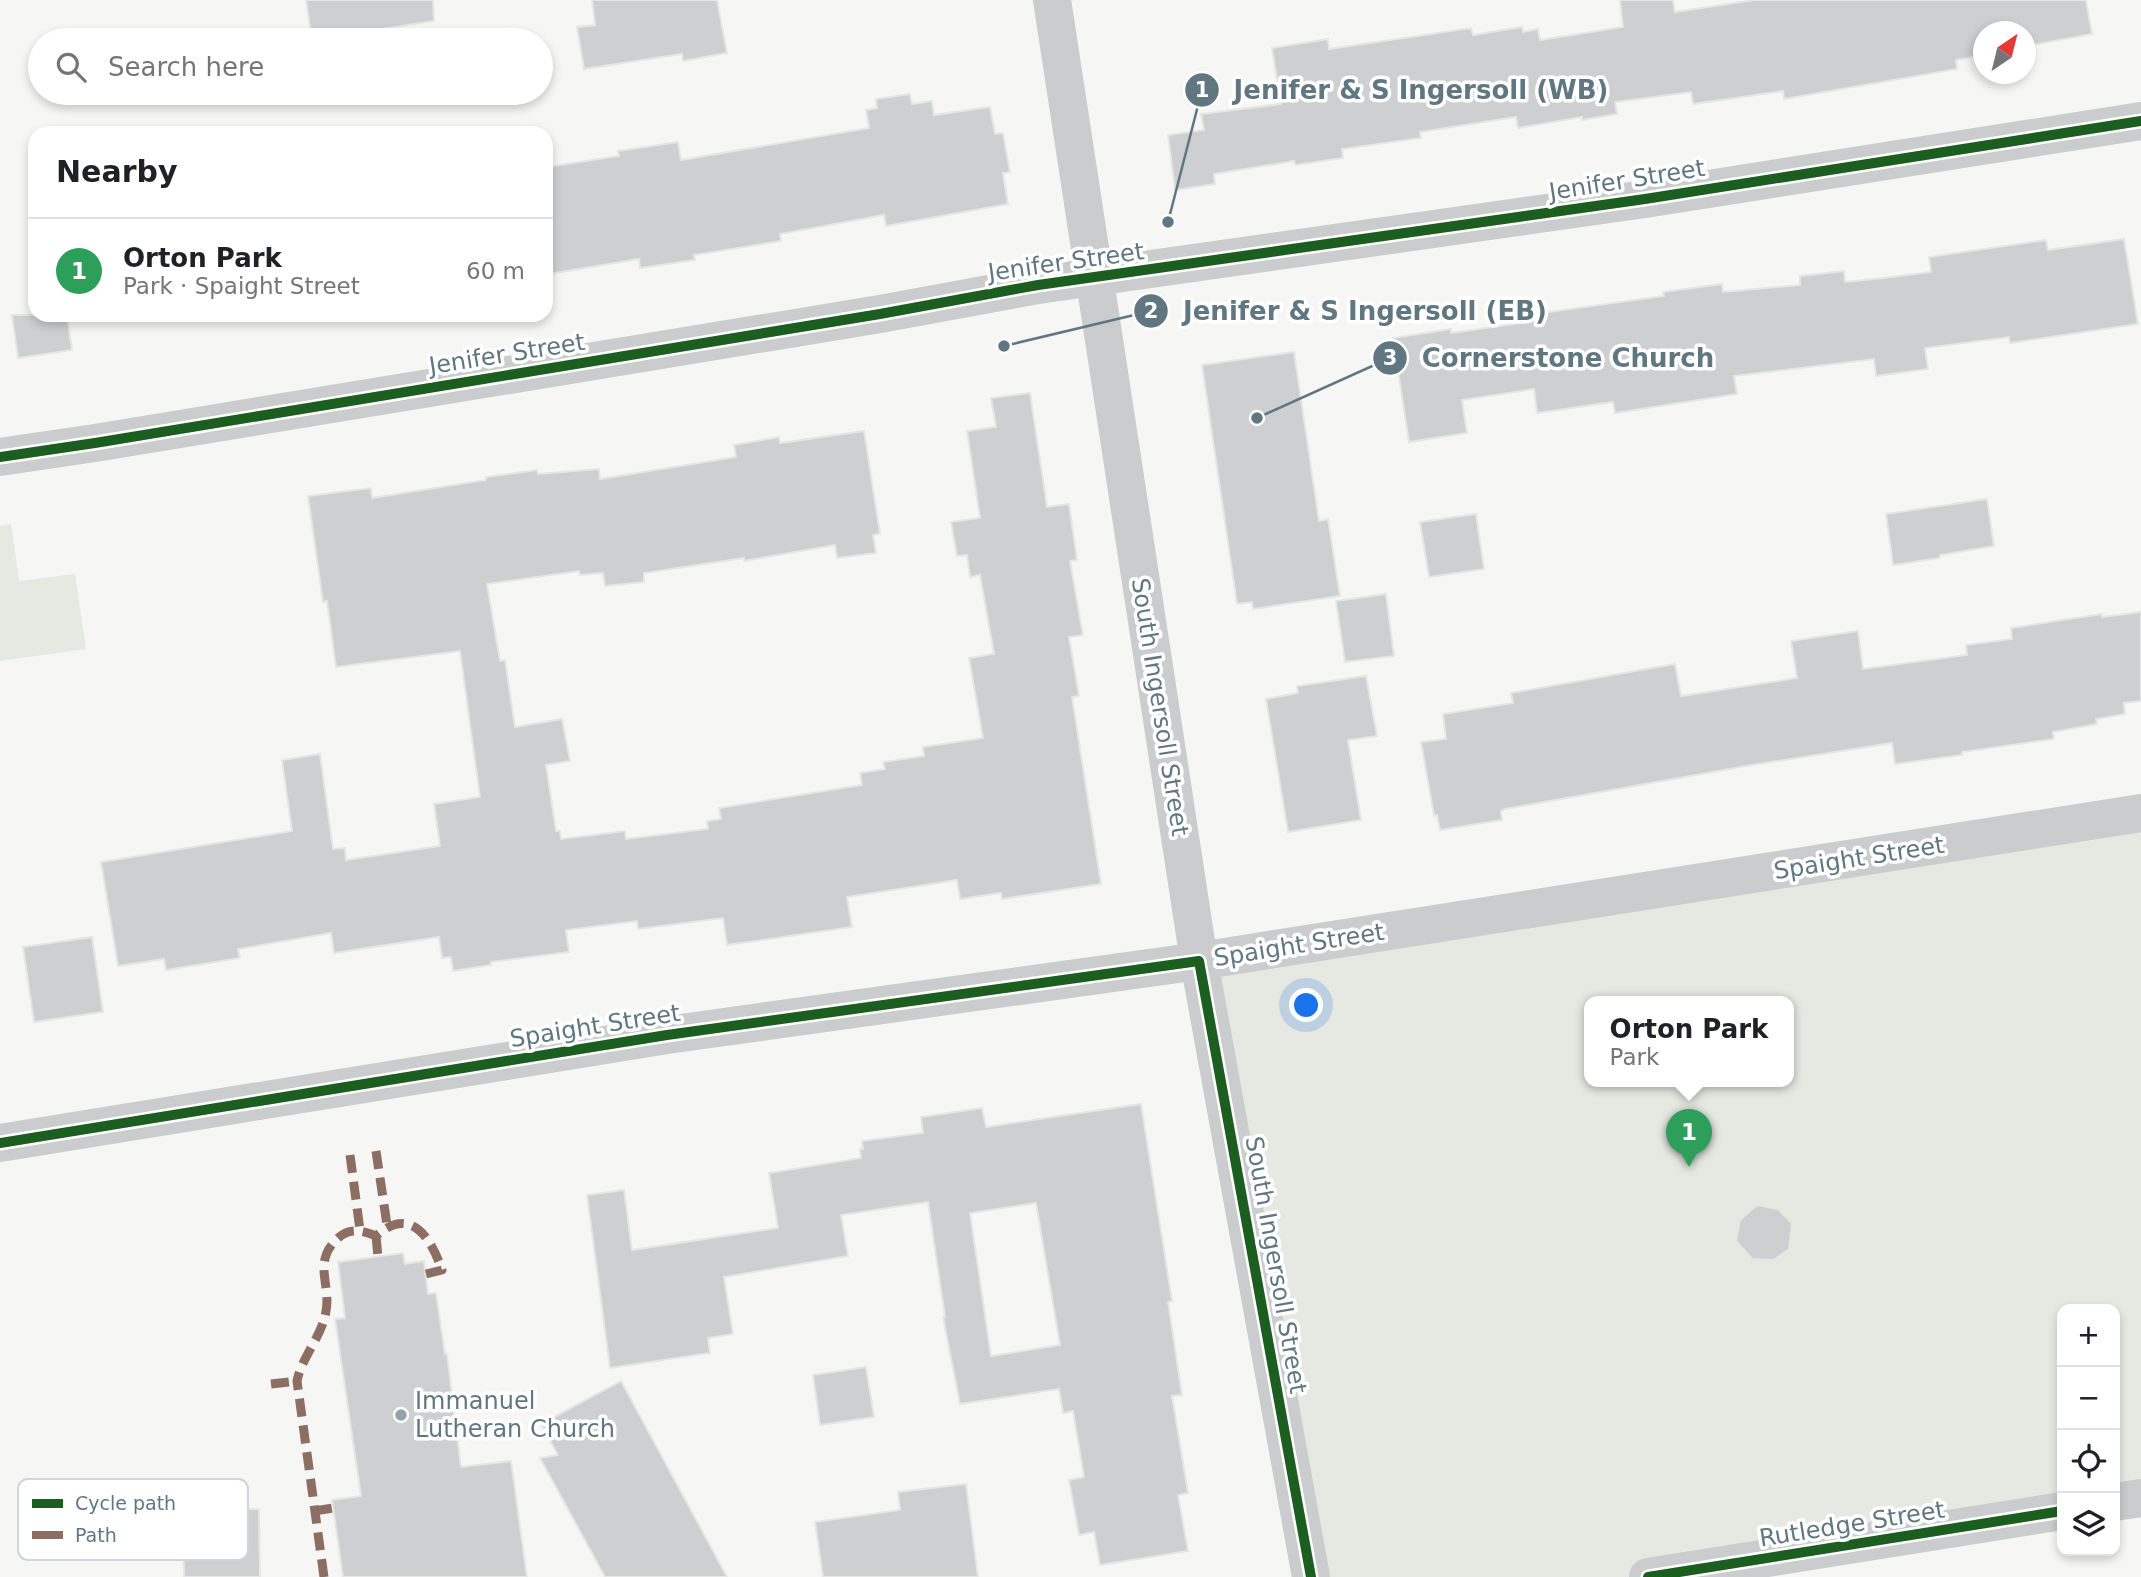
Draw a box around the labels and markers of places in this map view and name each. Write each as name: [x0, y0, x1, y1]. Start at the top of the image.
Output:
callout: Jenifer & S Ingersoll (WB): [1185, 66, 1622, 113]
callout: Jenifer & S Ingersoll (EB): [1134, 287, 1561, 334]
callout: Cornerstone Church: [1373, 335, 1729, 382]
pin: 1: [1666, 1109, 1712, 1167]
place label: Immanuel Lutheran Church: [415, 1387, 615, 1443]
marker: Immanuel Lutheran Church: [393, 1407, 409, 1423]

